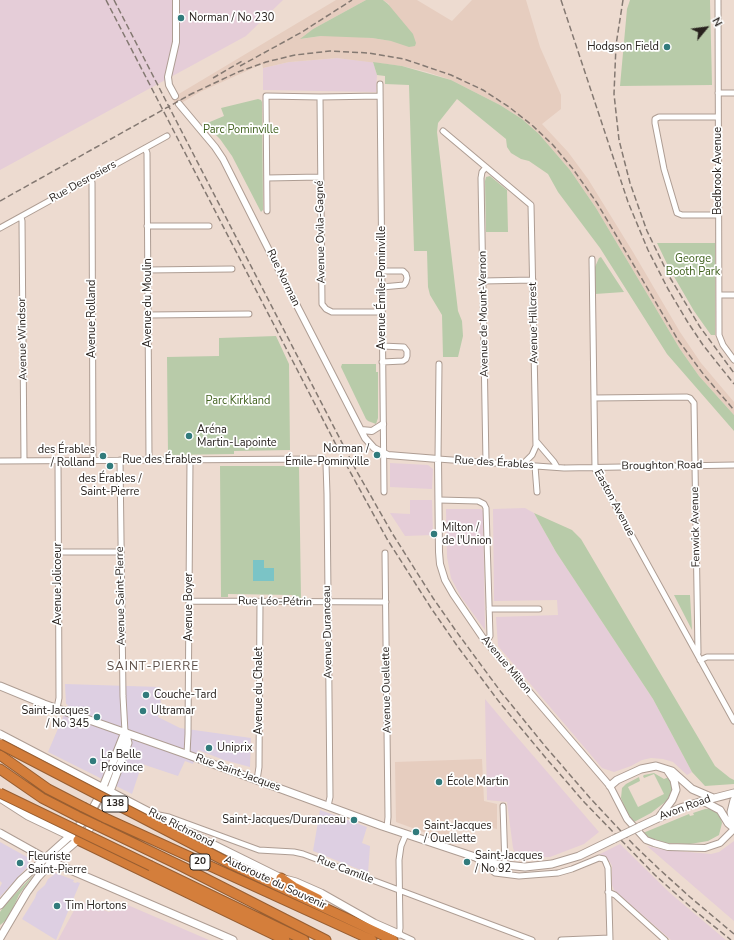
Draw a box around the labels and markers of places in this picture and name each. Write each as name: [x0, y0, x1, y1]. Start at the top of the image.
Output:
place label: Norman / No 230: [189, 11, 274, 25]
marker: Norman / No 230: [176, 13, 186, 23]
place label: Hodgson Field: [587, 40, 659, 54]
marker: Hodgson Field: [662, 42, 672, 52]
place label: Aréna Martin-Lapointe: [197, 423, 277, 449]
marker: Aréna Martin-Lapointe: [184, 431, 194, 441]
place label: Norman / Émile-Pominville: [285, 442, 369, 468]
place label: des Érables / Rolland: [38, 443, 95, 469]
marker: Norman / Émile-Pominville: [372, 450, 382, 460]
marker: des Érables / Rolland: [98, 451, 108, 461]
marker: des Érables / Saint-Pierre: [105, 461, 115, 471]
place label: des Érables / Saint-Pierre: [78, 472, 142, 498]
place label: Milton / de l'Union: [442, 521, 492, 547]
marker: Milton / de l'Union: [429, 529, 439, 539]
place label: Couche-Tard: [154, 688, 217, 702]
marker: Couche-Tard: [141, 690, 151, 700]
place label: Saint-Jacques / No 345: [21, 704, 89, 730]
place label: Ultramar: [151, 704, 195, 718]
marker: Ultramar: [138, 706, 148, 716]
marker: Saint-Jacques / No 345: [92, 712, 102, 722]
place label: Uniprix: [217, 741, 252, 755]
marker: Uniprix: [204, 743, 214, 753]
place label: La Belle Province: [101, 748, 143, 774]
marker: La Belle Province: [88, 756, 98, 766]
place label: École Martin: [447, 775, 508, 789]
marker: École Martin: [434, 777, 444, 787]
place label: Saint-Jacques/Duranceau: [222, 813, 346, 827]
marker: Saint-Jacques/Duranceau: [349, 815, 359, 825]
place label: Saint-Jacques / Ouellette: [424, 819, 492, 845]
marker: Saint-Jacques / Ouellette: [411, 827, 421, 837]
place label: Saint-Jacques / No 92: [475, 849, 543, 875]
place label: Fleuriste Saint-Pierre: [28, 850, 87, 876]
marker: Saint-Jacques / No 92: [462, 857, 472, 867]
marker: Fleuriste Saint-Pierre: [15, 858, 25, 868]
place label: Tim Hortons: [65, 899, 127, 913]
marker: Tim Hortons: [52, 901, 62, 911]

